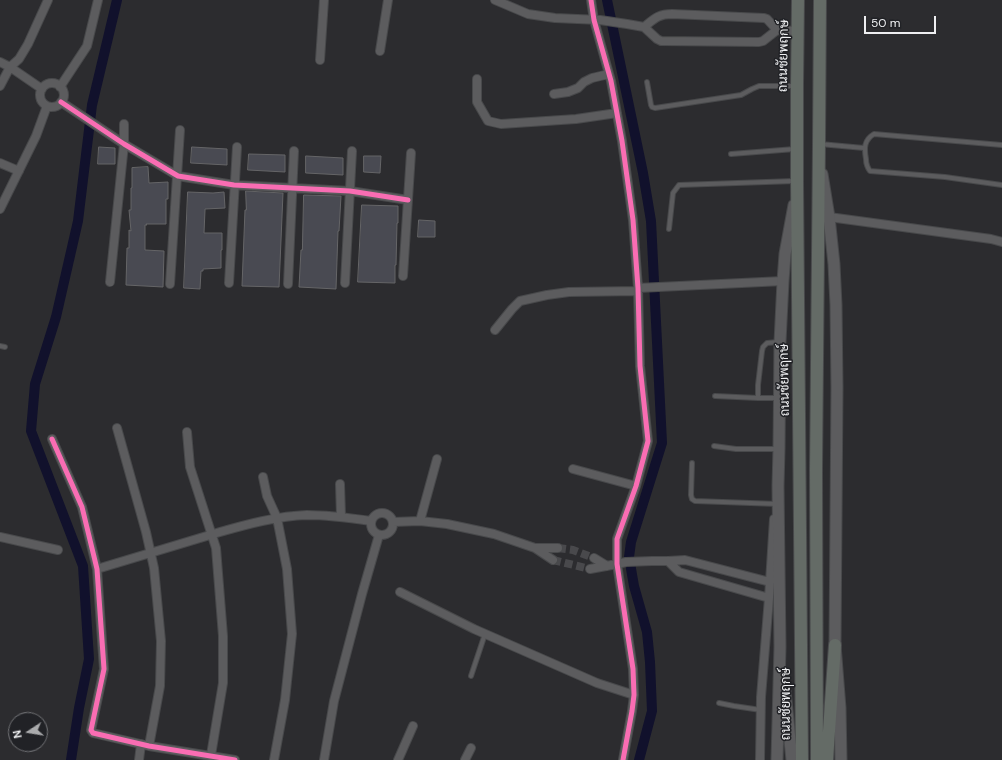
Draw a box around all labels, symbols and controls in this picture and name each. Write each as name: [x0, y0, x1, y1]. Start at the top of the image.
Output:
scale bar: [866, 8, 938, 34]
text: 50 m: [871, 15, 900, 31]
street label: ถนนชัยพฤกษ์: [776, 20, 792, 92]
street label: ถนนชัยพฤกษ์: [777, 344, 793, 416]
street label: ถนนชัยพฤกษ์: [779, 668, 795, 740]
north arrow: [8, 712, 48, 752]
text: N: [10, 729, 25, 740]

